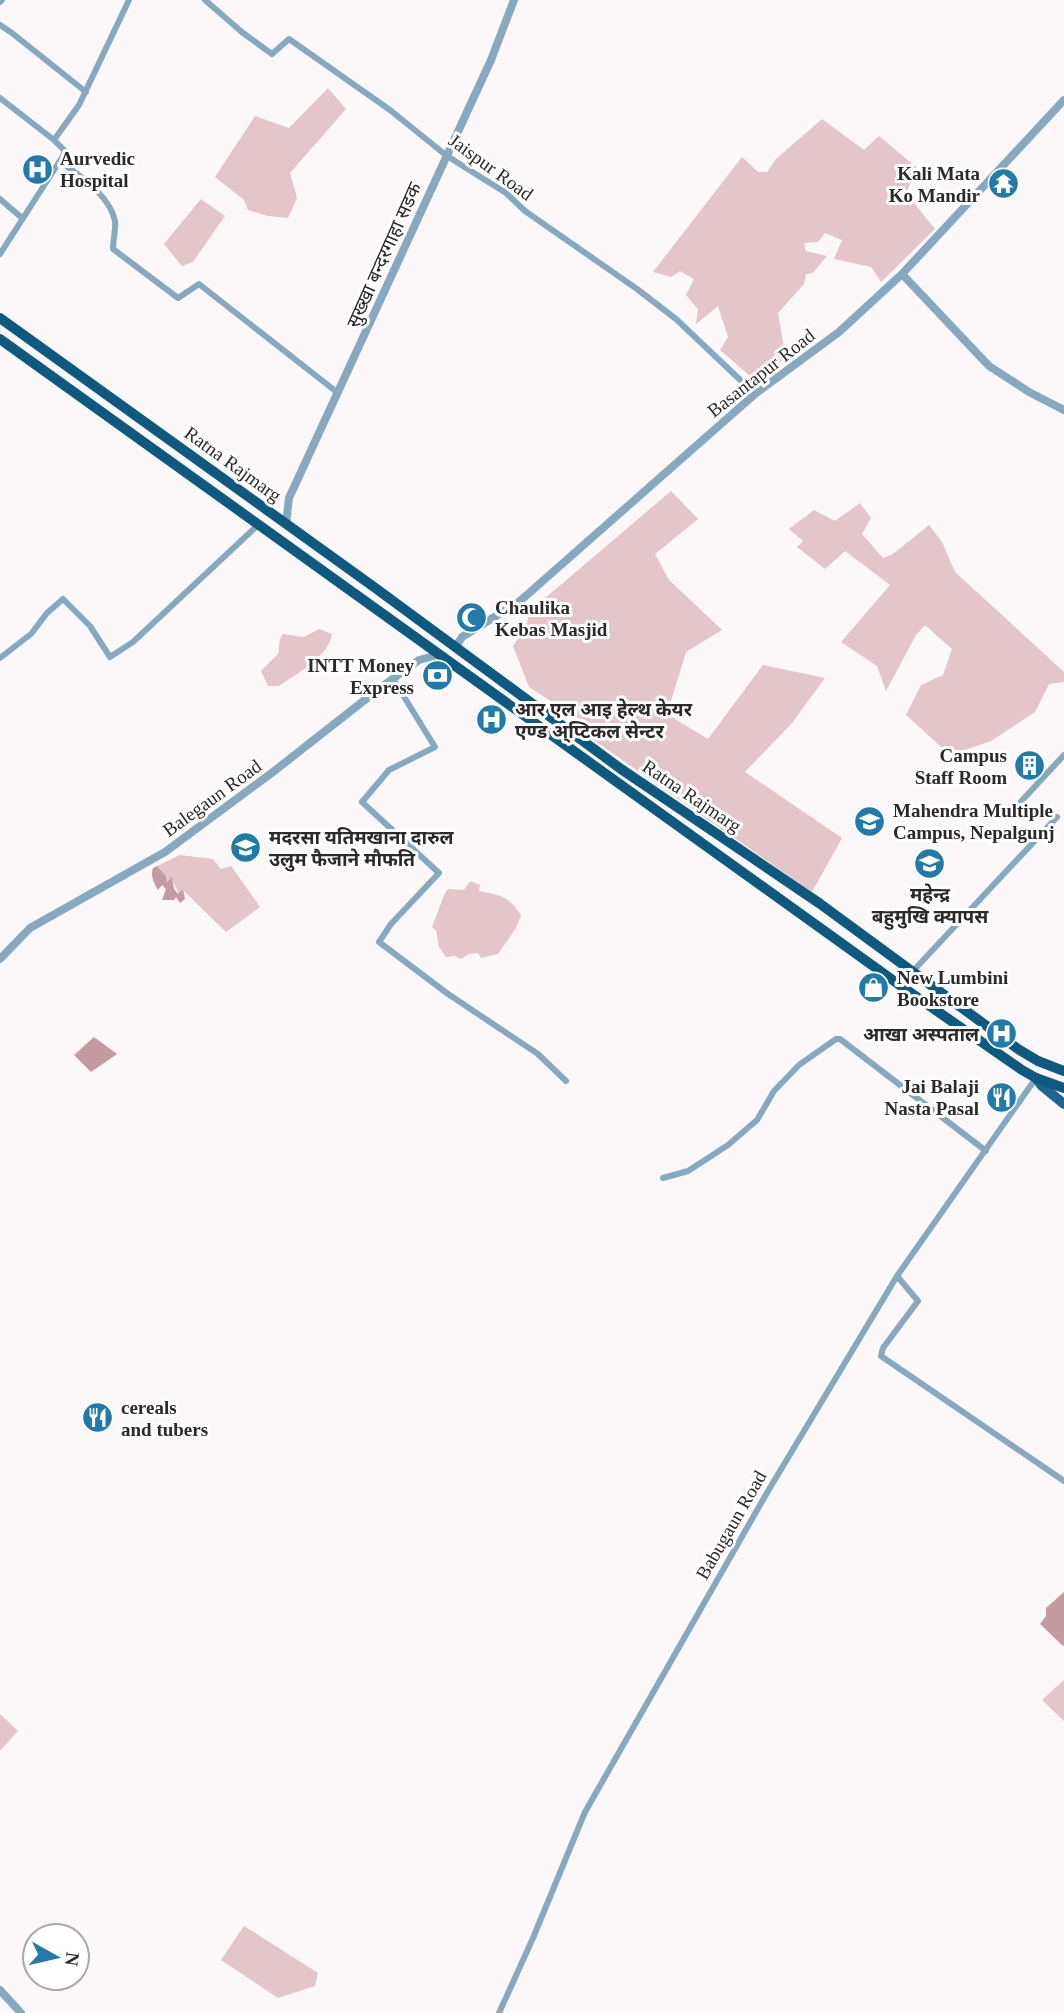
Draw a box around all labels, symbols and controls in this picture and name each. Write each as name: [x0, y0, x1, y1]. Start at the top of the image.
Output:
street label: Jaispur Road: [445, 130, 537, 205]
place label: Aurvedic Hospital: [60, 148, 135, 191]
hospital icon: Aurvedic Hospital: [20, 152, 54, 186]
place label: Kali Mata Ko Mandir: [889, 163, 981, 206]
temple icon: Kali Mata Ko Mandir: [986, 167, 1020, 201]
street label: सुख्खा बन्दरगाहा सडक: [343, 179, 427, 332]
street label: Basantapur Road: [703, 324, 819, 421]
street label: Ratna Rajmarg: [181, 422, 286, 506]
place label: Chaulika Kebas Masjid: [495, 597, 608, 640]
mosque icon: Chaulika Kebas Masjid: [455, 601, 489, 635]
place label: INTT Money Express: [307, 655, 414, 698]
bank icon: INTT Money Express: [420, 659, 454, 693]
place label: आर एल आइ हेल्थ केयर एण्ड अ्प्टिकल सेन्टर: [515, 698, 693, 743]
hospital icon: आर एल आइ हेल्थ केयर एण्ड अ्प्टिकल सेन्टर: [475, 703, 509, 737]
place label: Campus Staff Room: [915, 745, 1007, 788]
building icon: Campus Staff Room: [1013, 749, 1047, 783]
street label: Balegaun Road: [159, 755, 266, 841]
street label: Ratna Rajmarg: [639, 755, 746, 837]
place label: Mahendra Multiple Campus, Nepalgunj: [893, 800, 1055, 843]
school or university icon: Mahendra Multiple Campus, Nepalgunj: [853, 804, 887, 838]
place label: मदरसा यतिमखाना दारुल उलुम फैजाने माैफति: [269, 827, 454, 872]
school or university icon: मदरसा यतिमखाना दारुल उलुम फैजाने माैफति: [229, 831, 263, 865]
school or university icon: महेन्द्र बहुमुखि क्यापस: [913, 846, 947, 880]
place label: महेन्द्र बहुमुखि क्यापस: [872, 883, 989, 930]
place label: New Lumbini Bookstore: [897, 967, 1008, 1010]
shop icon: New Lumbini Bookstore: [857, 971, 891, 1005]
hospital icon: आखा अस्पताल: [985, 1017, 1019, 1051]
place label: आखा अस्पताल: [863, 1024, 980, 1045]
place label: Jai Balaji Nasta Pasal: [885, 1076, 979, 1119]
restaurant icon: Jai Balaji Nasta Pasal: [985, 1080, 1019, 1114]
place label: cereals and tubers: [121, 1397, 208, 1440]
restaurant icon: cereals and tubers: [81, 1401, 115, 1435]
street label: Babugaun Road: [691, 1467, 771, 1583]
north arrow: [21, 1922, 91, 1992]
text: N: [61, 1951, 84, 1968]

